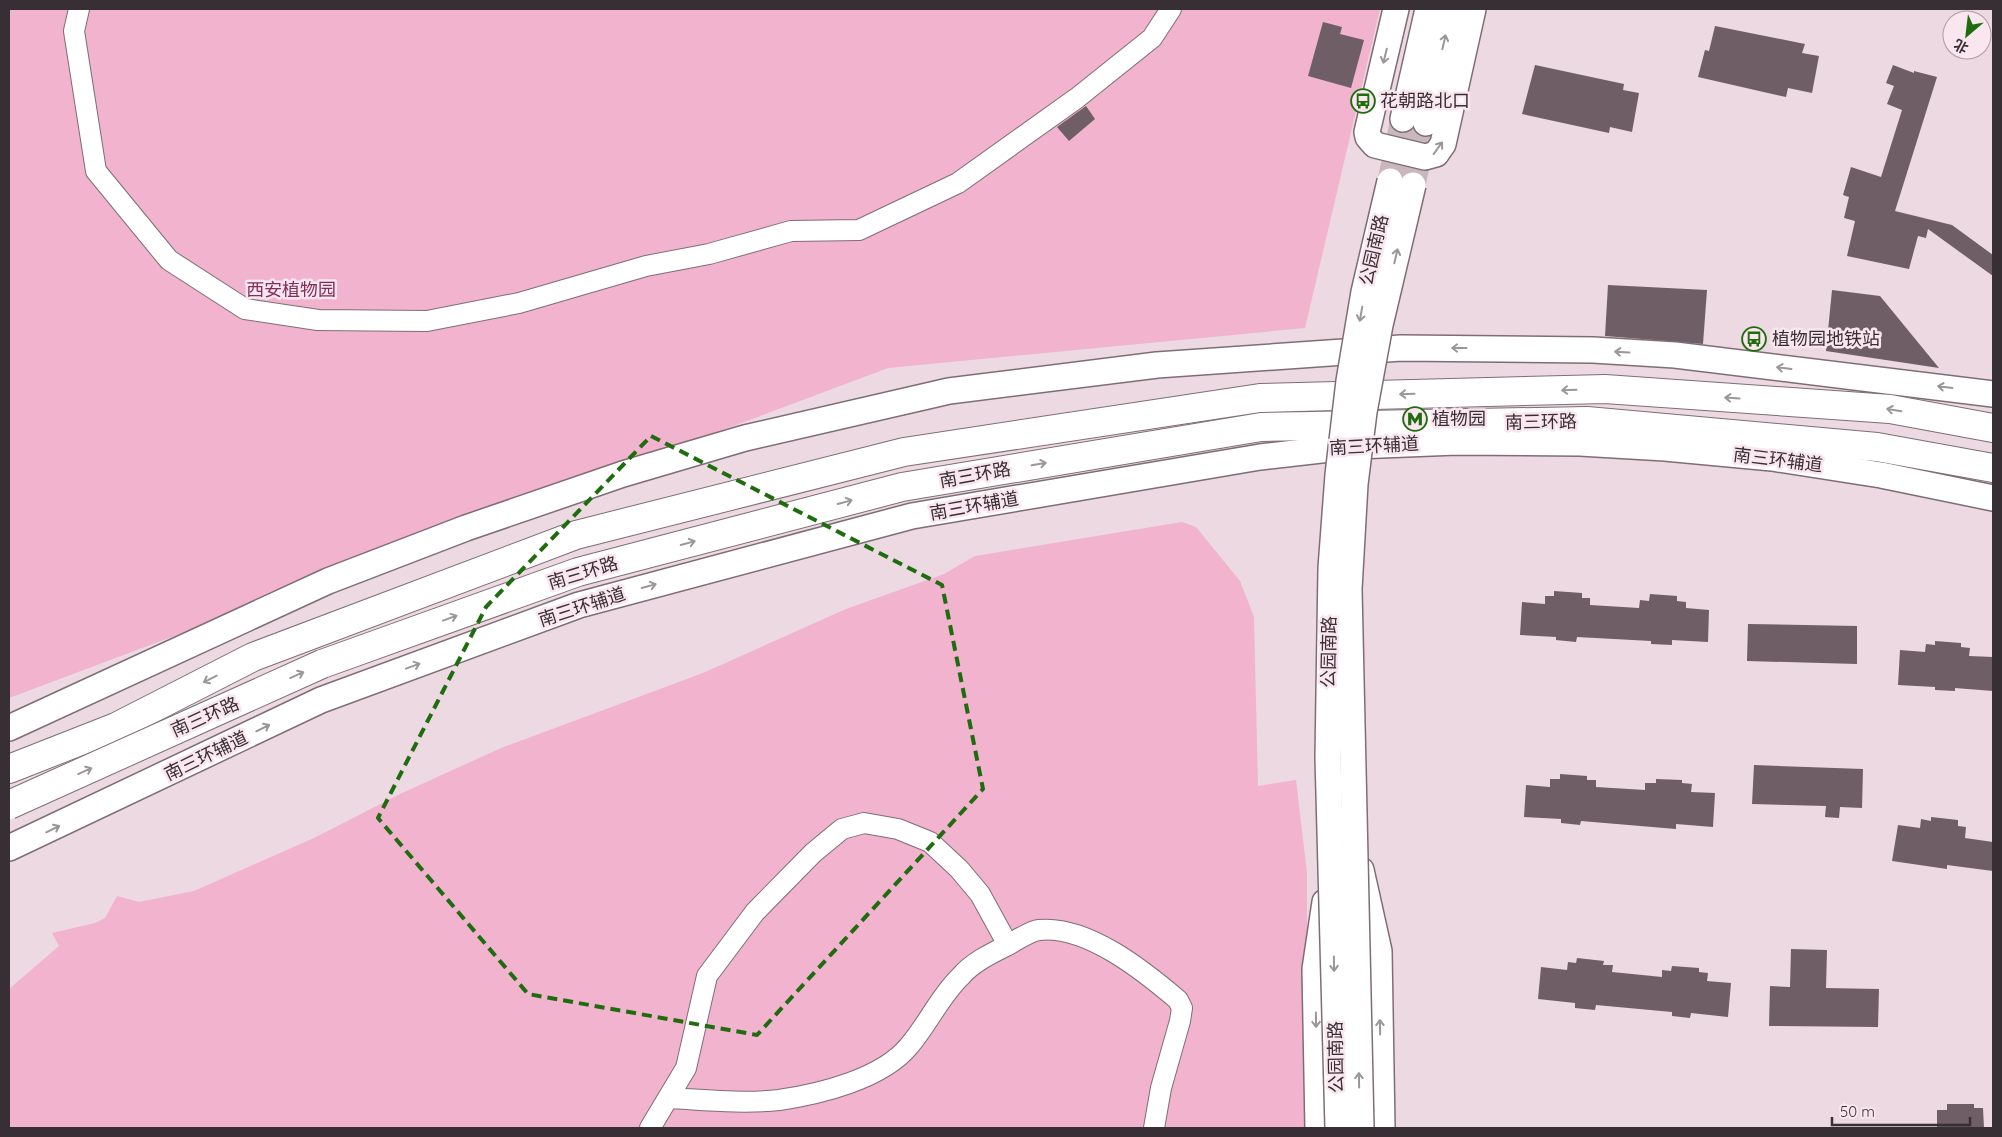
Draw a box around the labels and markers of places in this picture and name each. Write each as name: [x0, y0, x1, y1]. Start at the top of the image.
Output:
bus stop icon: 花朝路北口: [1350, 88, 1376, 114]
place label: 花朝路北口: [1380, 89, 1470, 112]
bus stop icon: 植物园地铁站: [1741, 326, 1767, 352]
place label: 植物园地铁站: [1772, 327, 1880, 350]
metro station icon: 植物园: [1402, 406, 1428, 432]
place label: 植物园: [1432, 407, 1486, 430]

